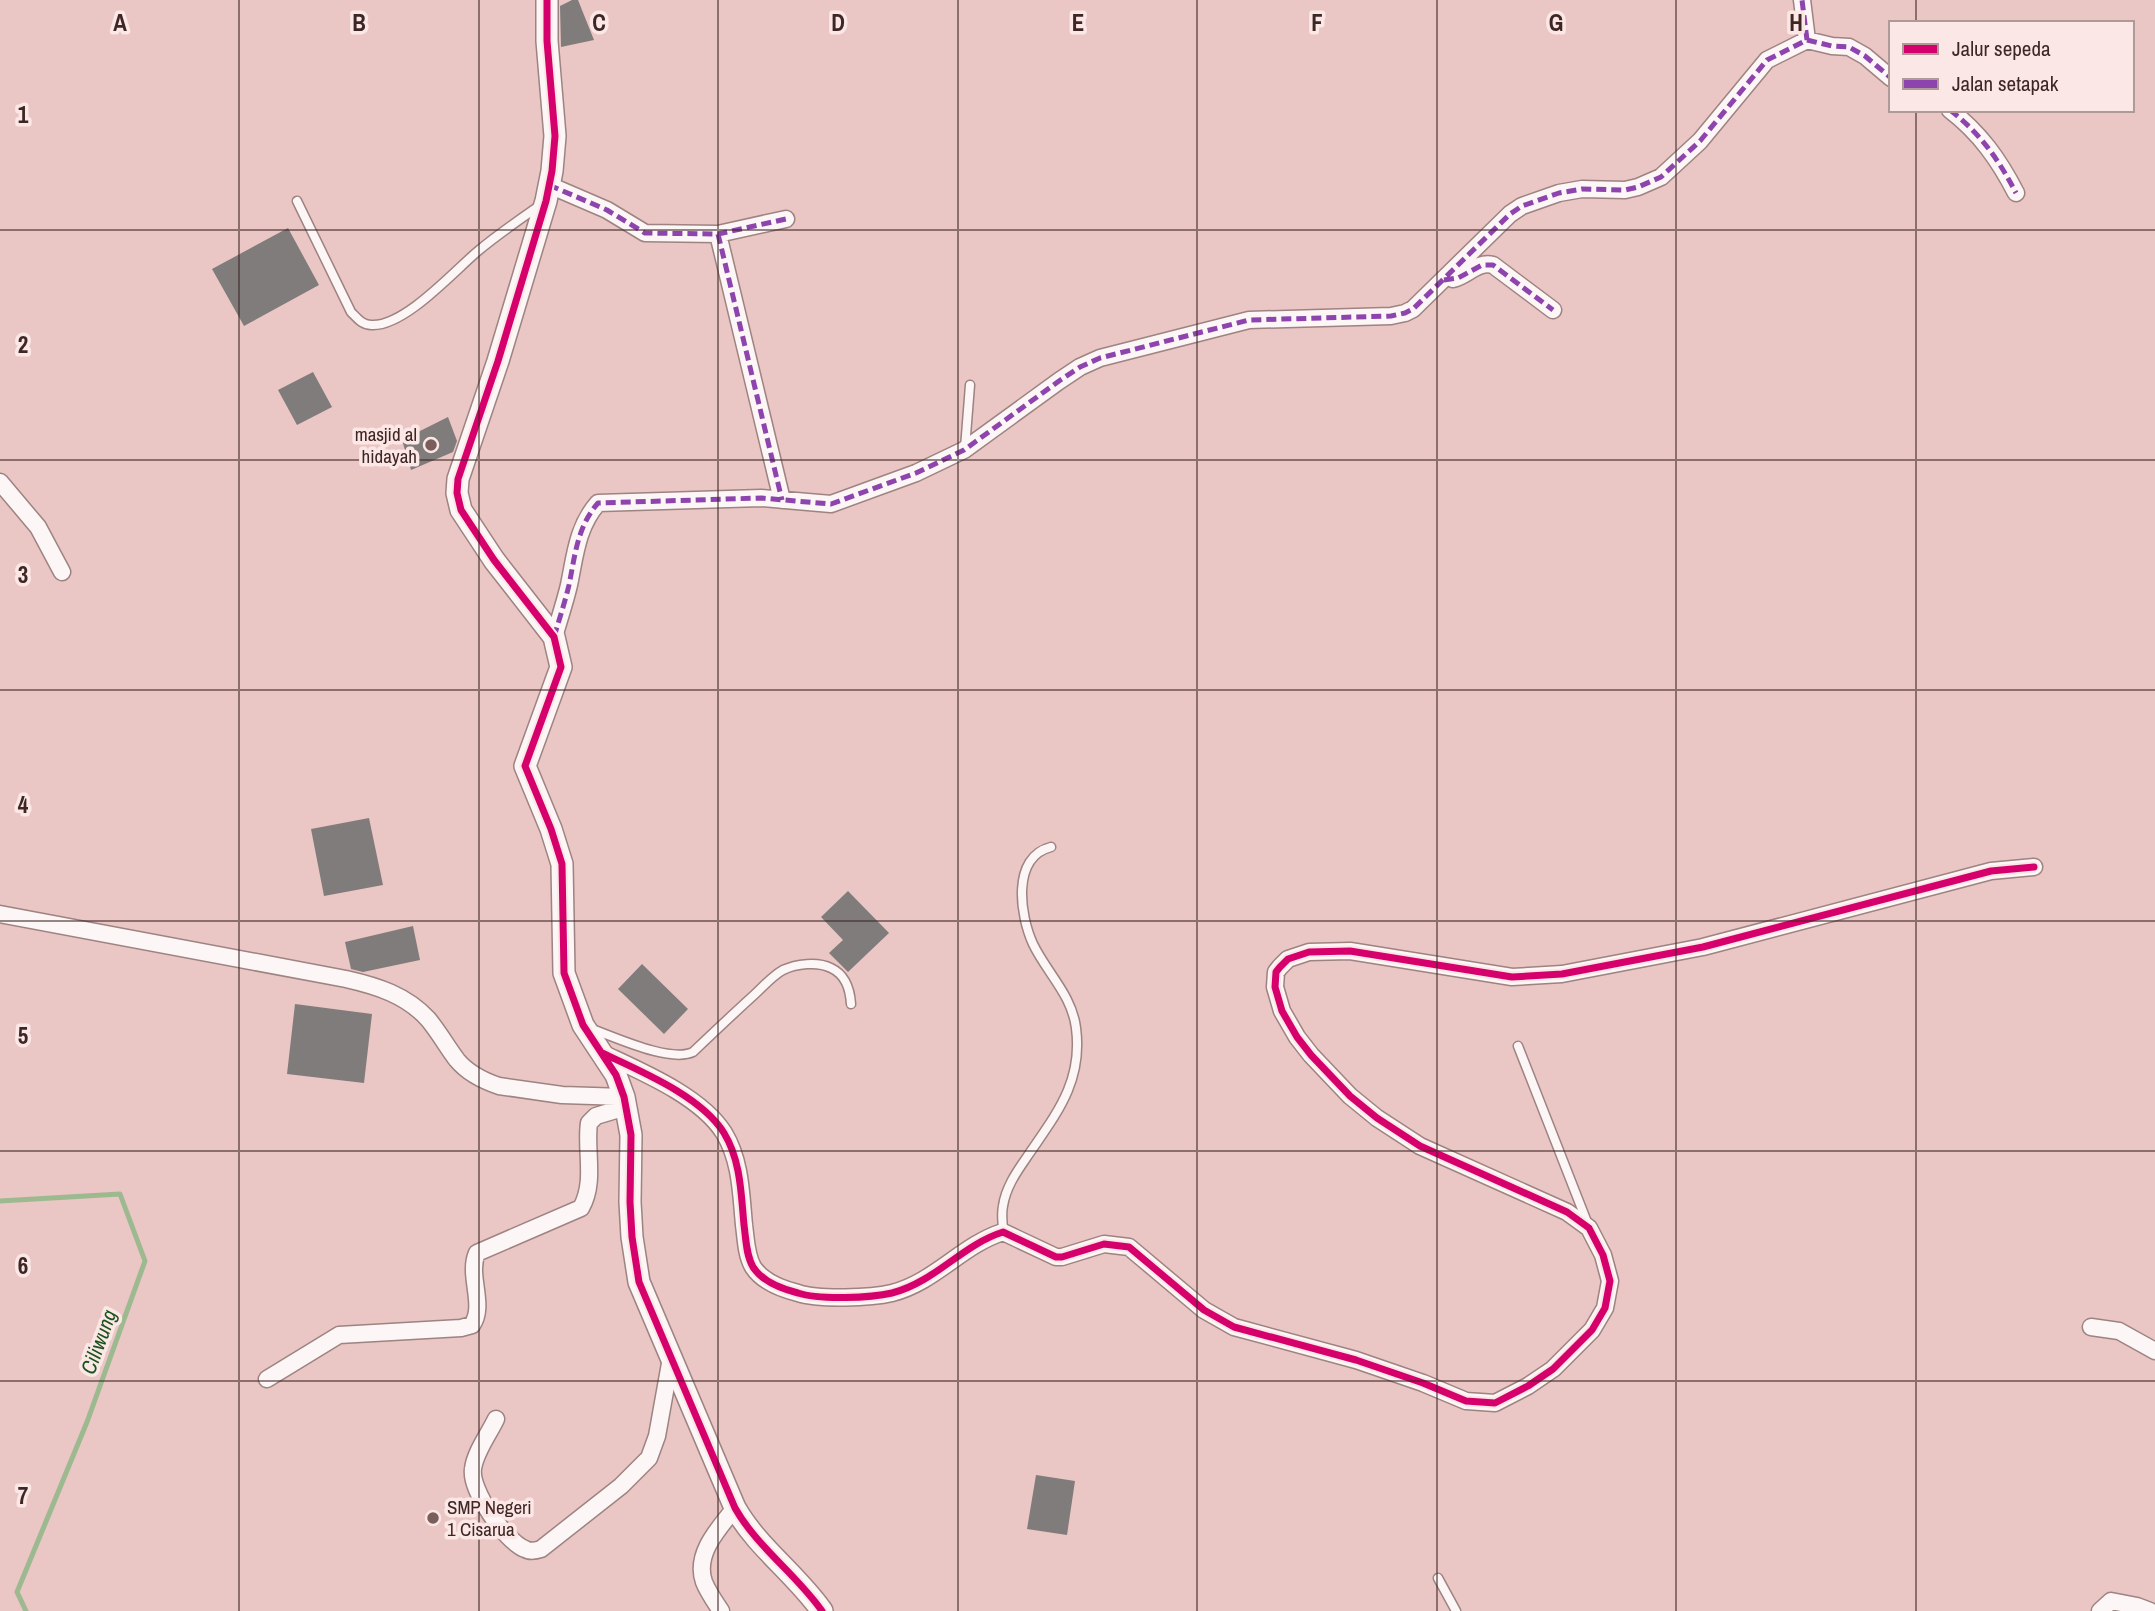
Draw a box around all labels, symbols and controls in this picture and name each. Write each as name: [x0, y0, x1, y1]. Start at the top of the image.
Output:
text: A: [113, 7, 127, 38]
text: B: [352, 7, 366, 38]
text: C: [592, 7, 606, 38]
text: D: [831, 7, 845, 38]
text: E: [1072, 7, 1084, 38]
text: F: [1311, 7, 1323, 38]
text: G: [1549, 7, 1563, 38]
text: H: [1789, 7, 1803, 38]
legend: [1889, 21, 2134, 112]
text: Jalur sepeda: [1952, 34, 2051, 63]
text: Jalan setapak: [1952, 69, 2059, 98]
text: 1: [18, 99, 29, 130]
text: 2: [18, 329, 28, 360]
place label: masjid al hidayah: [355, 421, 417, 469]
marker: masjid al hidayah: [423, 437, 439, 453]
text: 3: [18, 559, 28, 590]
text: 4: [18, 789, 29, 820]
text: 5: [18, 1020, 28, 1051]
text: 6: [18, 1250, 28, 1281]
water label: Ciliwung: [73, 1305, 124, 1378]
text: 7: [18, 1480, 28, 1511]
place label: SMP Negeri 1 Cisarua: [447, 1494, 532, 1542]
marker: SMP Negeri 1 Cisarua: [425, 1510, 441, 1526]

